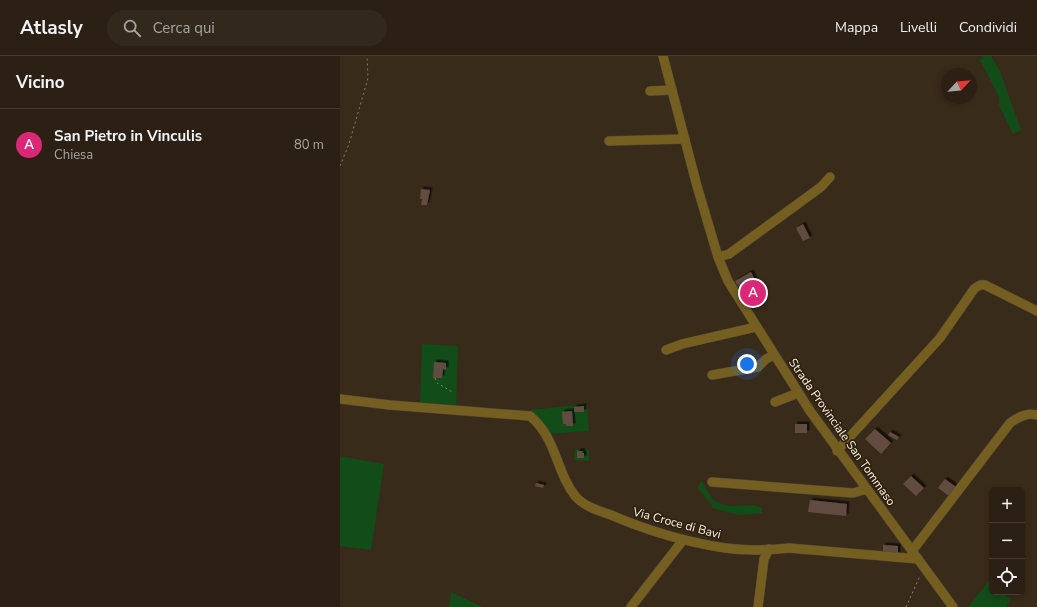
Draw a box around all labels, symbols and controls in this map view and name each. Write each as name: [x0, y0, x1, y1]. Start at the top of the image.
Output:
search box: [107, 10, 387, 46]
text: Atlasly: [20, 15, 83, 41]
icon: search: [121, 17, 143, 39]
text: Cerca qui: [153, 18, 215, 38]
text: Mappa: [835, 18, 878, 37]
text: Livelli: [900, 18, 937, 37]
text: Condividi: [959, 18, 1017, 37]
north arrow: [941, 68, 977, 104]
text: Vicino: [16, 71, 65, 94]
text: San Pietro in Vinculis: [54, 126, 202, 146]
text: A: [24, 136, 34, 154]
text: 80 m: [294, 136, 324, 154]
text: Chiesa: [54, 146, 93, 164]
pin: A: [740, 278, 766, 308]
your location: [737, 354, 757, 374]
street label: Strada Provinciale San Tommaso: [785, 355, 899, 509]
map controls: [989, 487, 1025, 595]
button: +: [989, 487, 1025, 523]
street label: Via Croce di Bavi: [630, 503, 723, 542]
button: −: [989, 523, 1025, 559]
button: locate: [989, 559, 1025, 595]

